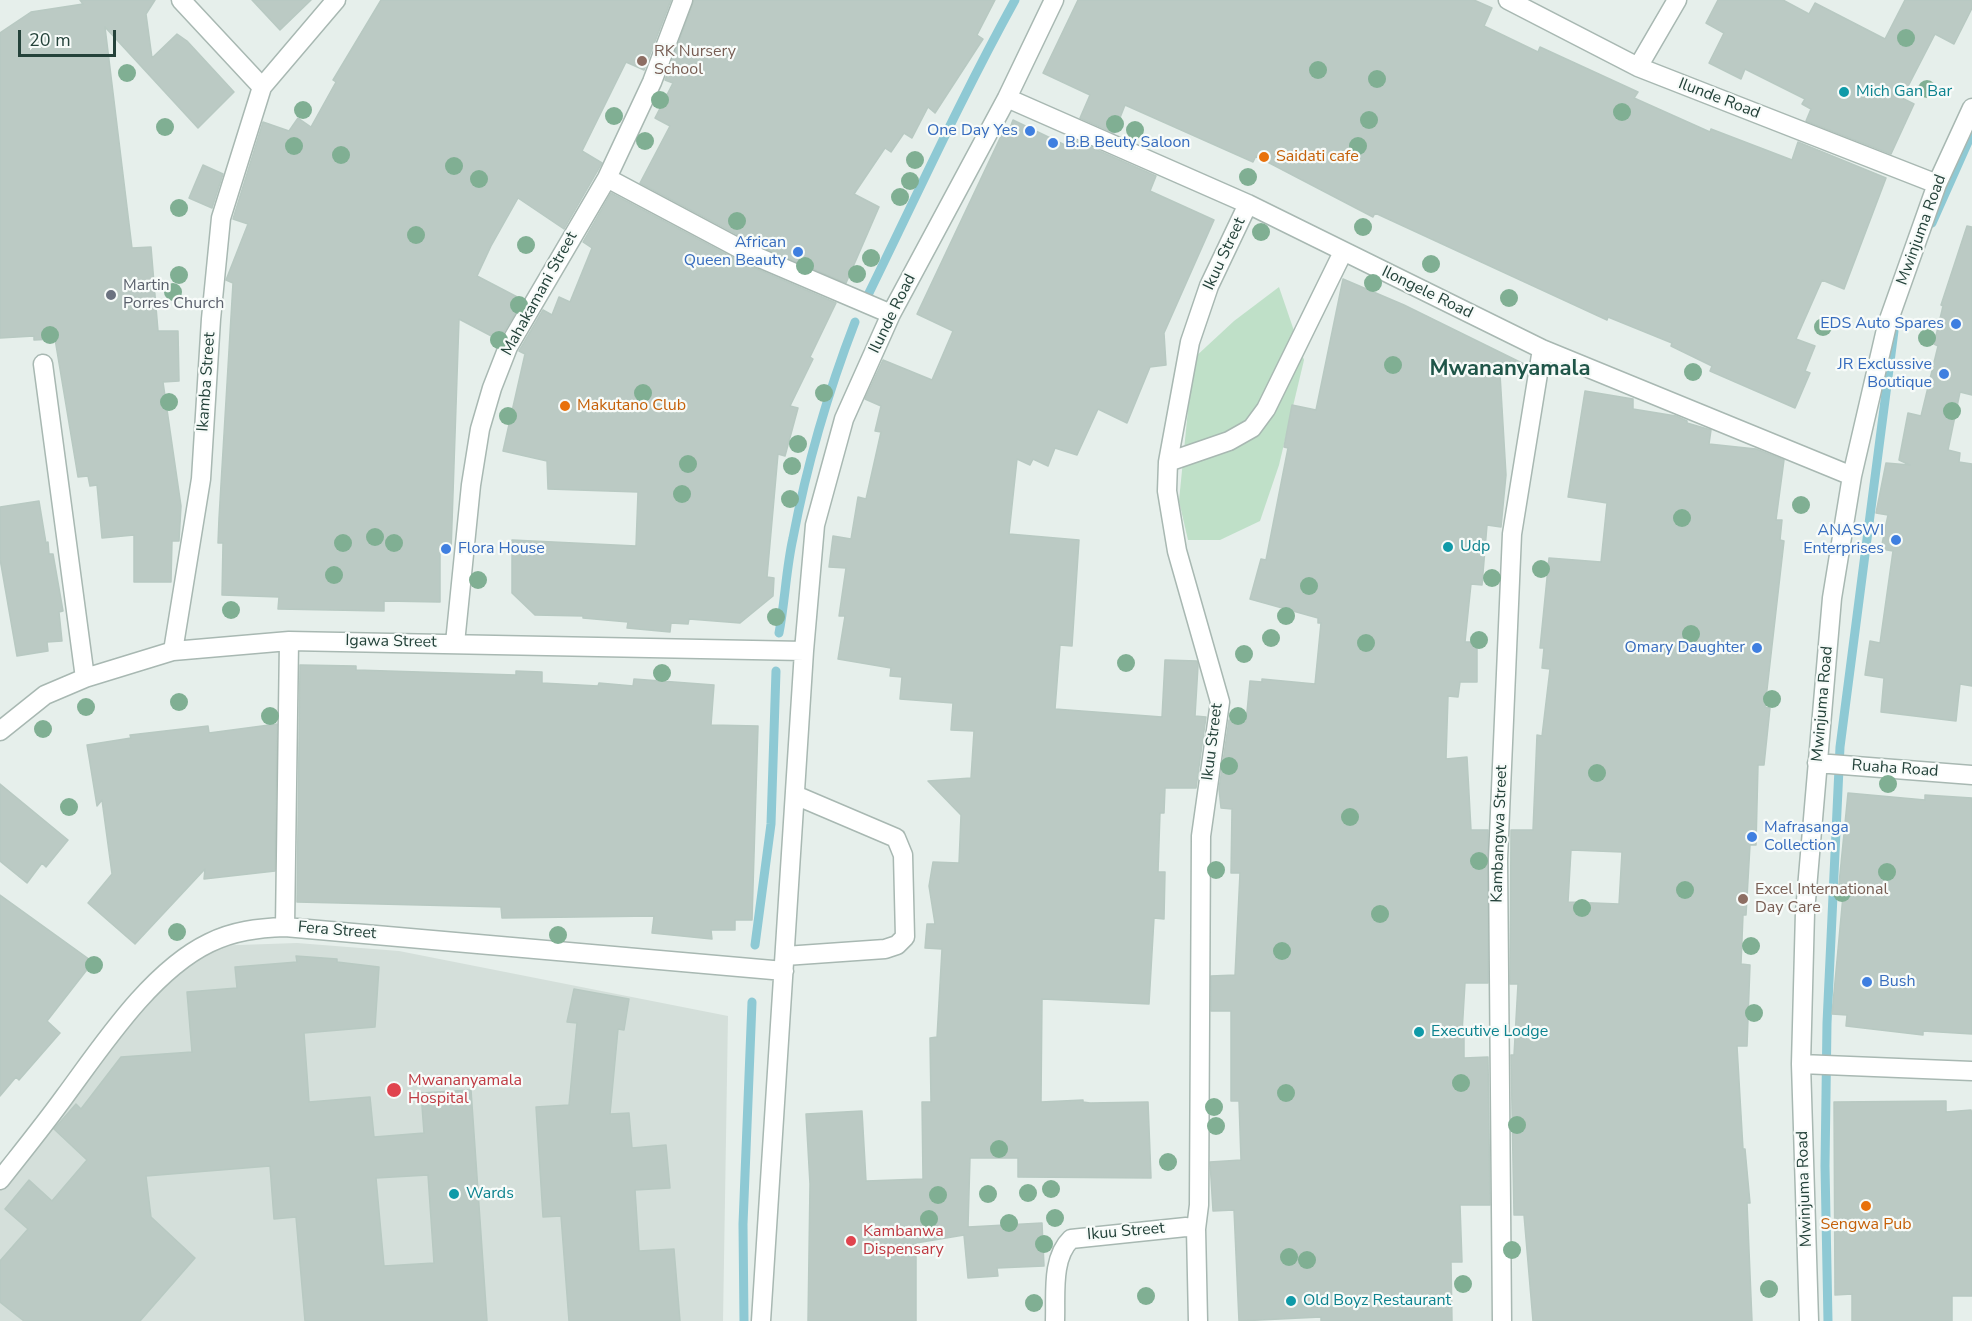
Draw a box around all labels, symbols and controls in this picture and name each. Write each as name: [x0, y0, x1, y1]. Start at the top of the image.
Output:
scale bar: [21, 18, 118, 56]
text: 20 m: [29, 28, 71, 52]
place label: RK Nursery School: [654, 42, 736, 80]
marker: RK Nursery School: [635, 54, 649, 68]
street label: Ilunde Road: [1675, 75, 1763, 123]
place label: Mich Gan Bar: [1856, 82, 1952, 102]
marker: Mich Gan Bar: [1837, 85, 1851, 99]
place label: One Day Yes: [927, 121, 1018, 141]
marker: One Day Yes: [1023, 124, 1037, 138]
place label: B.B Beuty Saloon: [1065, 133, 1190, 153]
marker: B.B Beuty Saloon: [1046, 136, 1060, 150]
place label: Saidati cafe: [1276, 147, 1359, 167]
marker: Saidati cafe: [1257, 150, 1271, 164]
street label: Mwinjuma Road: [1893, 172, 1951, 288]
street label: Ikuu Street: [1200, 215, 1250, 293]
street label: Mahakamani Street: [498, 229, 582, 359]
place label: African Queen Beauty: [684, 233, 786, 271]
marker: African Queen Beauty: [791, 245, 805, 259]
street label: Ilongele Road: [1378, 263, 1476, 323]
street label: Ilunde Road: [866, 271, 920, 357]
place label: Martin Porres Church: [123, 276, 224, 314]
marker: Martin Porres Church: [104, 288, 118, 302]
place label: EDS Auto Spares: [1820, 314, 1944, 334]
marker: EDS Auto Spares: [1949, 317, 1963, 331]
street label: Ikamba Street: [194, 332, 220, 432]
place label: JR Exclussive Boutique: [1838, 355, 1932, 393]
district label: Mwananyamala: [1429, 357, 1591, 383]
marker: JR Exclussive Boutique: [1937, 367, 1951, 381]
place label: Makutano Club: [577, 396, 686, 416]
marker: Makutano Club: [558, 399, 572, 413]
place label: ANASWI Enterprises: [1803, 521, 1884, 559]
marker: ANASWI Enterprises: [1889, 533, 1903, 547]
place label: Udp: [1460, 537, 1490, 557]
place label: Flora House: [458, 539, 545, 559]
marker: Udp: [1441, 540, 1455, 554]
marker: Flora House: [439, 542, 453, 556]
street label: Igawa Street: [345, 632, 437, 652]
place label: Omary Daughter: [1624, 638, 1745, 658]
marker: Omary Daughter: [1750, 641, 1764, 655]
street label: Mwinjuma Road: [1808, 645, 1838, 763]
street label: Ikuu Street: [1199, 702, 1227, 782]
street label: Ruaha Road: [1851, 756, 1939, 782]
street label: Kambangwa Street: [1488, 765, 1512, 903]
place label: Mafrasanga Collection: [1764, 818, 1849, 856]
marker: Mafrasanga Collection: [1745, 830, 1759, 844]
place label: Excel International Day Care: [1755, 880, 1888, 918]
marker: Excel International Day Care: [1736, 892, 1750, 906]
street label: Fera Street: [297, 918, 377, 944]
place label: Bush: [1879, 972, 1916, 992]
marker: Bush: [1860, 975, 1874, 989]
place label: Executive Lodge: [1431, 1022, 1548, 1042]
marker: Executive Lodge: [1412, 1025, 1426, 1039]
place label: Mwananyamala Hospital: [408, 1071, 522, 1109]
marker: Mwananyamala Hospital: [385, 1081, 403, 1099]
street label: Mwinjuma Road: [1793, 1131, 1817, 1247]
place label: Wards: [466, 1184, 514, 1204]
marker: Wards: [447, 1187, 461, 1201]
marker: Sengwa Pub: [1859, 1199, 1873, 1213]
place label: Sengwa Pub: [1820, 1215, 1912, 1235]
street label: Ikuu Street: [1086, 1219, 1166, 1245]
place label: Kambanwa Dispensary: [863, 1222, 944, 1260]
marker: Kambanwa Dispensary: [844, 1234, 858, 1248]
place label: Old Boyz Restaurant: [1303, 1291, 1451, 1311]
marker: Old Boyz Restaurant: [1284, 1294, 1298, 1308]

